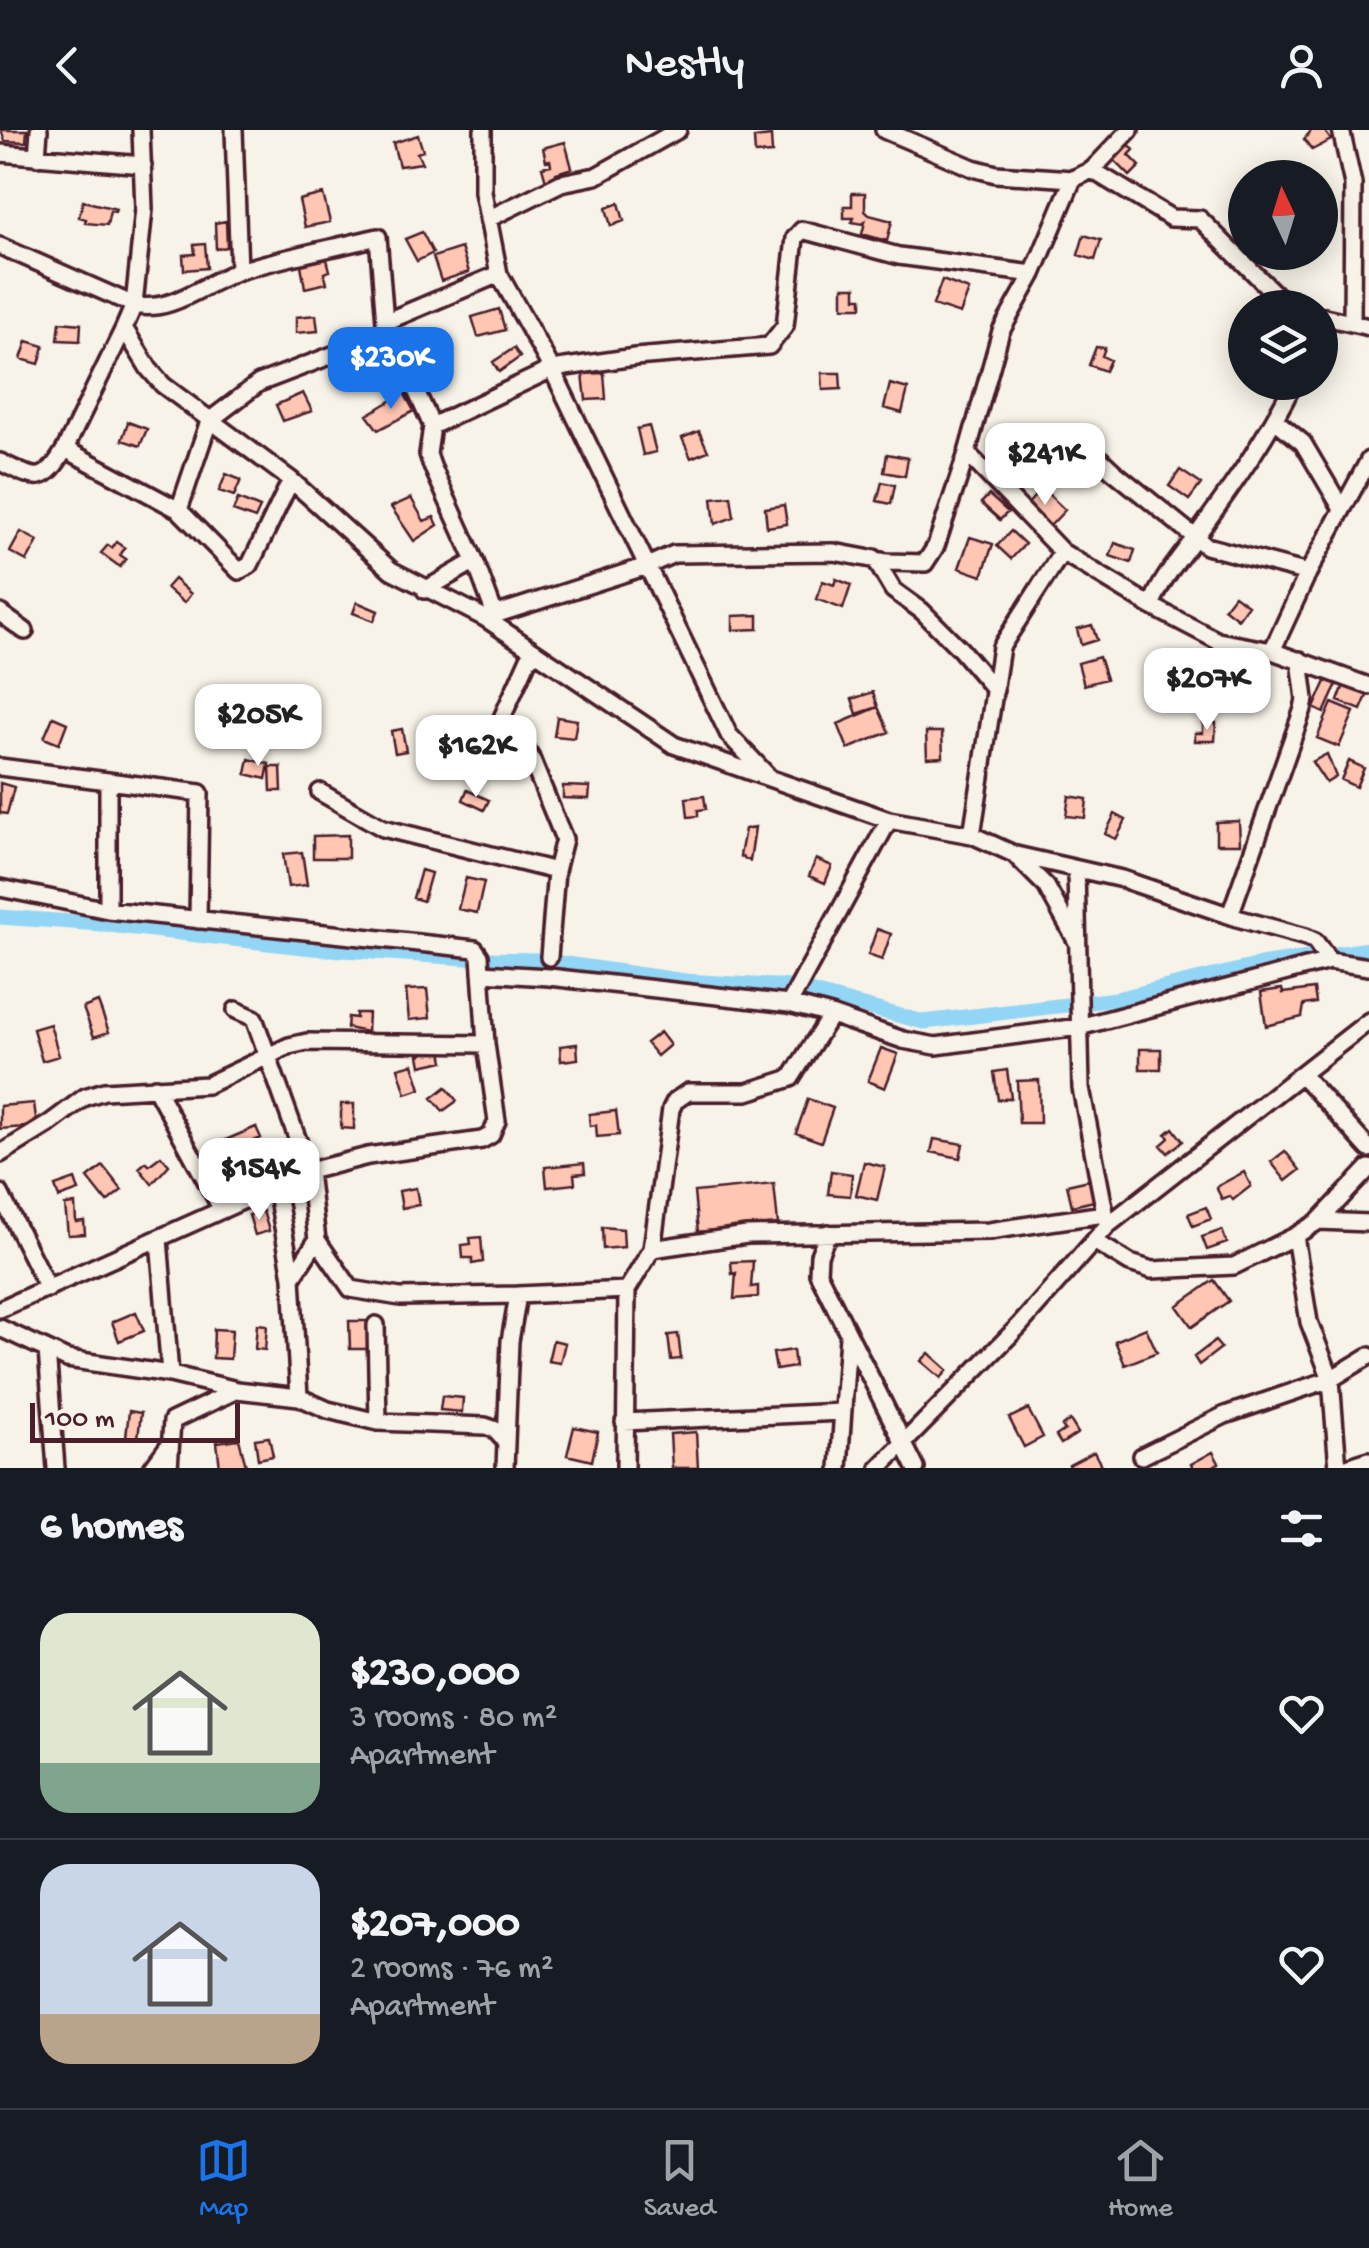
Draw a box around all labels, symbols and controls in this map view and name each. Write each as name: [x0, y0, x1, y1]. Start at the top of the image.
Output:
icon: back: [40, 38, 95, 93]
icon: person: [1274, 38, 1329, 93]
text: Nestly: [625, 39, 744, 92]
north arrow: [1228, 160, 1338, 270]
map controls: [1228, 160, 1338, 400]
button: layers: [1228, 290, 1338, 400]
pin: $230K: [321, 327, 461, 412]
text: $230K: [350, 340, 432, 378]
pin: $241K: [975, 423, 1115, 508]
text: $241K: [1007, 436, 1083, 474]
pin: $207K: [1137, 648, 1277, 733]
text: $207K: [1166, 661, 1248, 699]
pin: $205K: [188, 684, 328, 769]
text: $205K: [217, 697, 299, 735]
pin: $162K: [406, 715, 546, 800]
text: $162K: [438, 728, 514, 766]
pin: $154K: [189, 1138, 329, 1223]
text: $154K: [221, 1151, 297, 1189]
scale bar: [30, 1398, 240, 1442]
text: 100 m: [45, 1404, 115, 1437]
icon: filters: [1274, 1501, 1329, 1556]
text: 6 homes: [40, 1504, 183, 1553]
text: $230,000: [350, 1651, 520, 1700]
icon: home: [120, 1653, 240, 1773]
icon: heart: [1274, 1686, 1329, 1741]
text: 3 rooms · 80 m²: [350, 1700, 557, 1738]
text: Apartment: [350, 1738, 494, 1776]
text: $207,000: [350, 1902, 520, 1951]
icon: home: [120, 1904, 240, 2024]
icon: heart: [1274, 1937, 1329, 1992]
text: 2 rooms · 76 m²: [350, 1951, 553, 1989]
text: Apartment: [350, 1989, 494, 2027]
tab: Map: [196, 2133, 251, 2226]
tab: Saved: [644, 2133, 715, 2226]
tab: Home: [1108, 2133, 1173, 2226]

